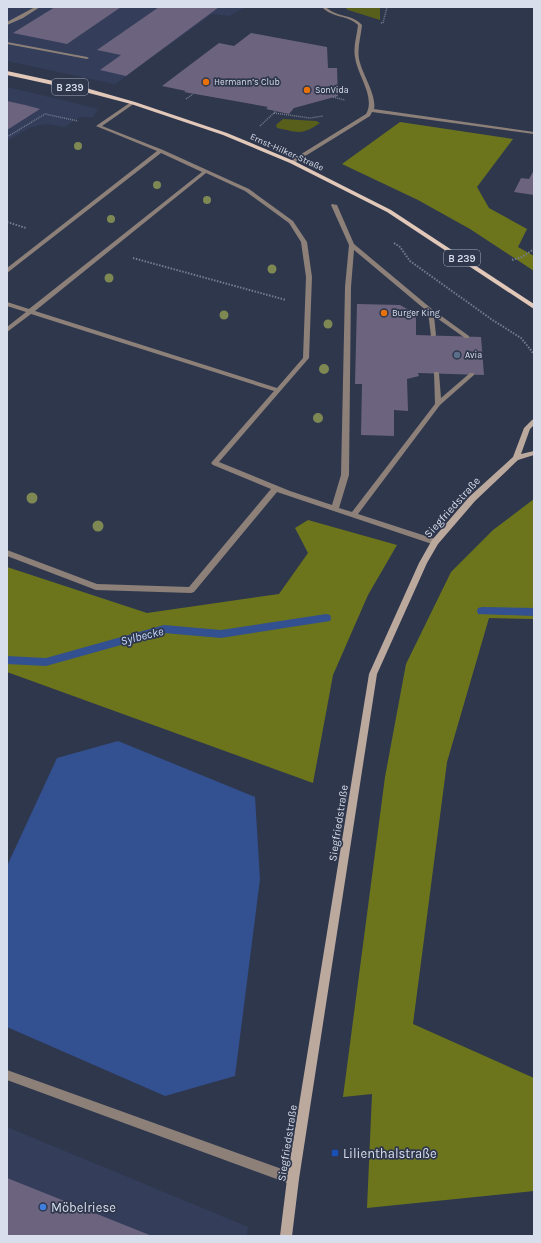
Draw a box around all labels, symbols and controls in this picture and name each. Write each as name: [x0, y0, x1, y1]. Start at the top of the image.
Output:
marker: Hermann’s Club: [201, 77, 211, 87]
place label: Hermann’s Club: [214, 77, 280, 87]
road number: B 239: [52, 79, 88, 95]
marker: SonVida: [302, 85, 312, 95]
place label: SonVida: [315, 85, 349, 95]
street label: Ernst-Hilker-Straße: [249, 131, 326, 173]
road number: B 239: [444, 250, 480, 266]
marker: Burger King: [379, 308, 389, 318]
place label: Burger King: [392, 308, 440, 318]
marker: Avia: [452, 350, 462, 360]
place label: Avia: [465, 350, 482, 360]
street label: Siegfriedstraße: [422, 474, 483, 540]
water label: Sylbecke: [119, 624, 165, 648]
street label: Siegfriedstraße: [326, 784, 351, 862]
street label: Siegfriedstraße: [275, 1104, 300, 1182]
place label: Lilienthalstraße: [343, 1146, 437, 1161]
marker: Lilienthalstraße: [330, 1148, 340, 1158]
place label: Möbelriese: [51, 1200, 116, 1215]
marker: Möbelriese: [38, 1202, 48, 1212]

